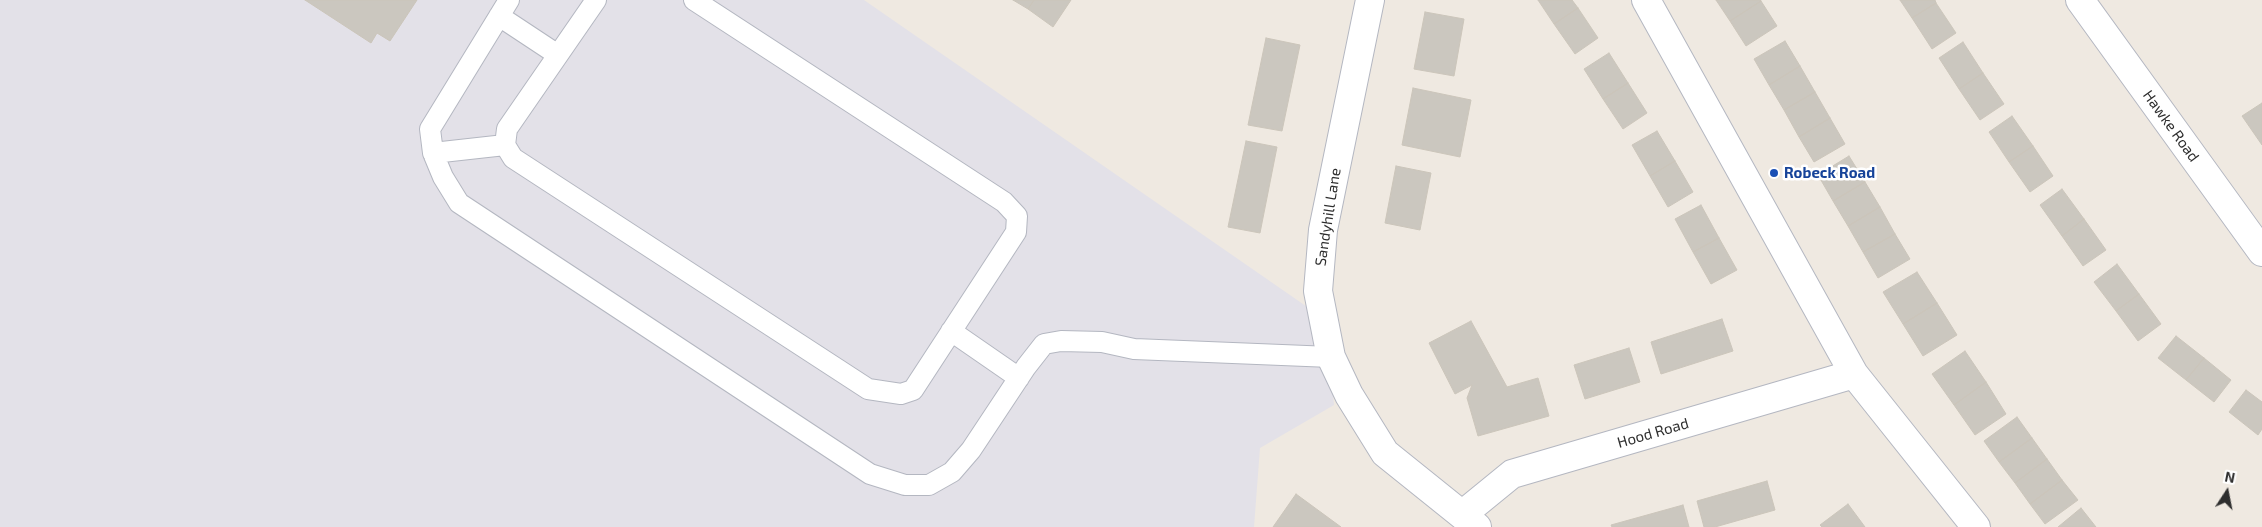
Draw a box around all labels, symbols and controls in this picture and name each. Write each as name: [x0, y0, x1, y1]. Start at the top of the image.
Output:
street label: Hawke Road: [2139, 87, 2203, 165]
place label: Robeck Road: [1784, 164, 1875, 182]
street label: Sandyhill Lane: [1311, 167, 1345, 267]
marker: Robeck Road: [1768, 167, 1780, 179]
street label: Hood Road: [1615, 414, 1691, 452]
north arrow: [2202, 467, 2252, 517]
text: N: [2223, 467, 2237, 486]

